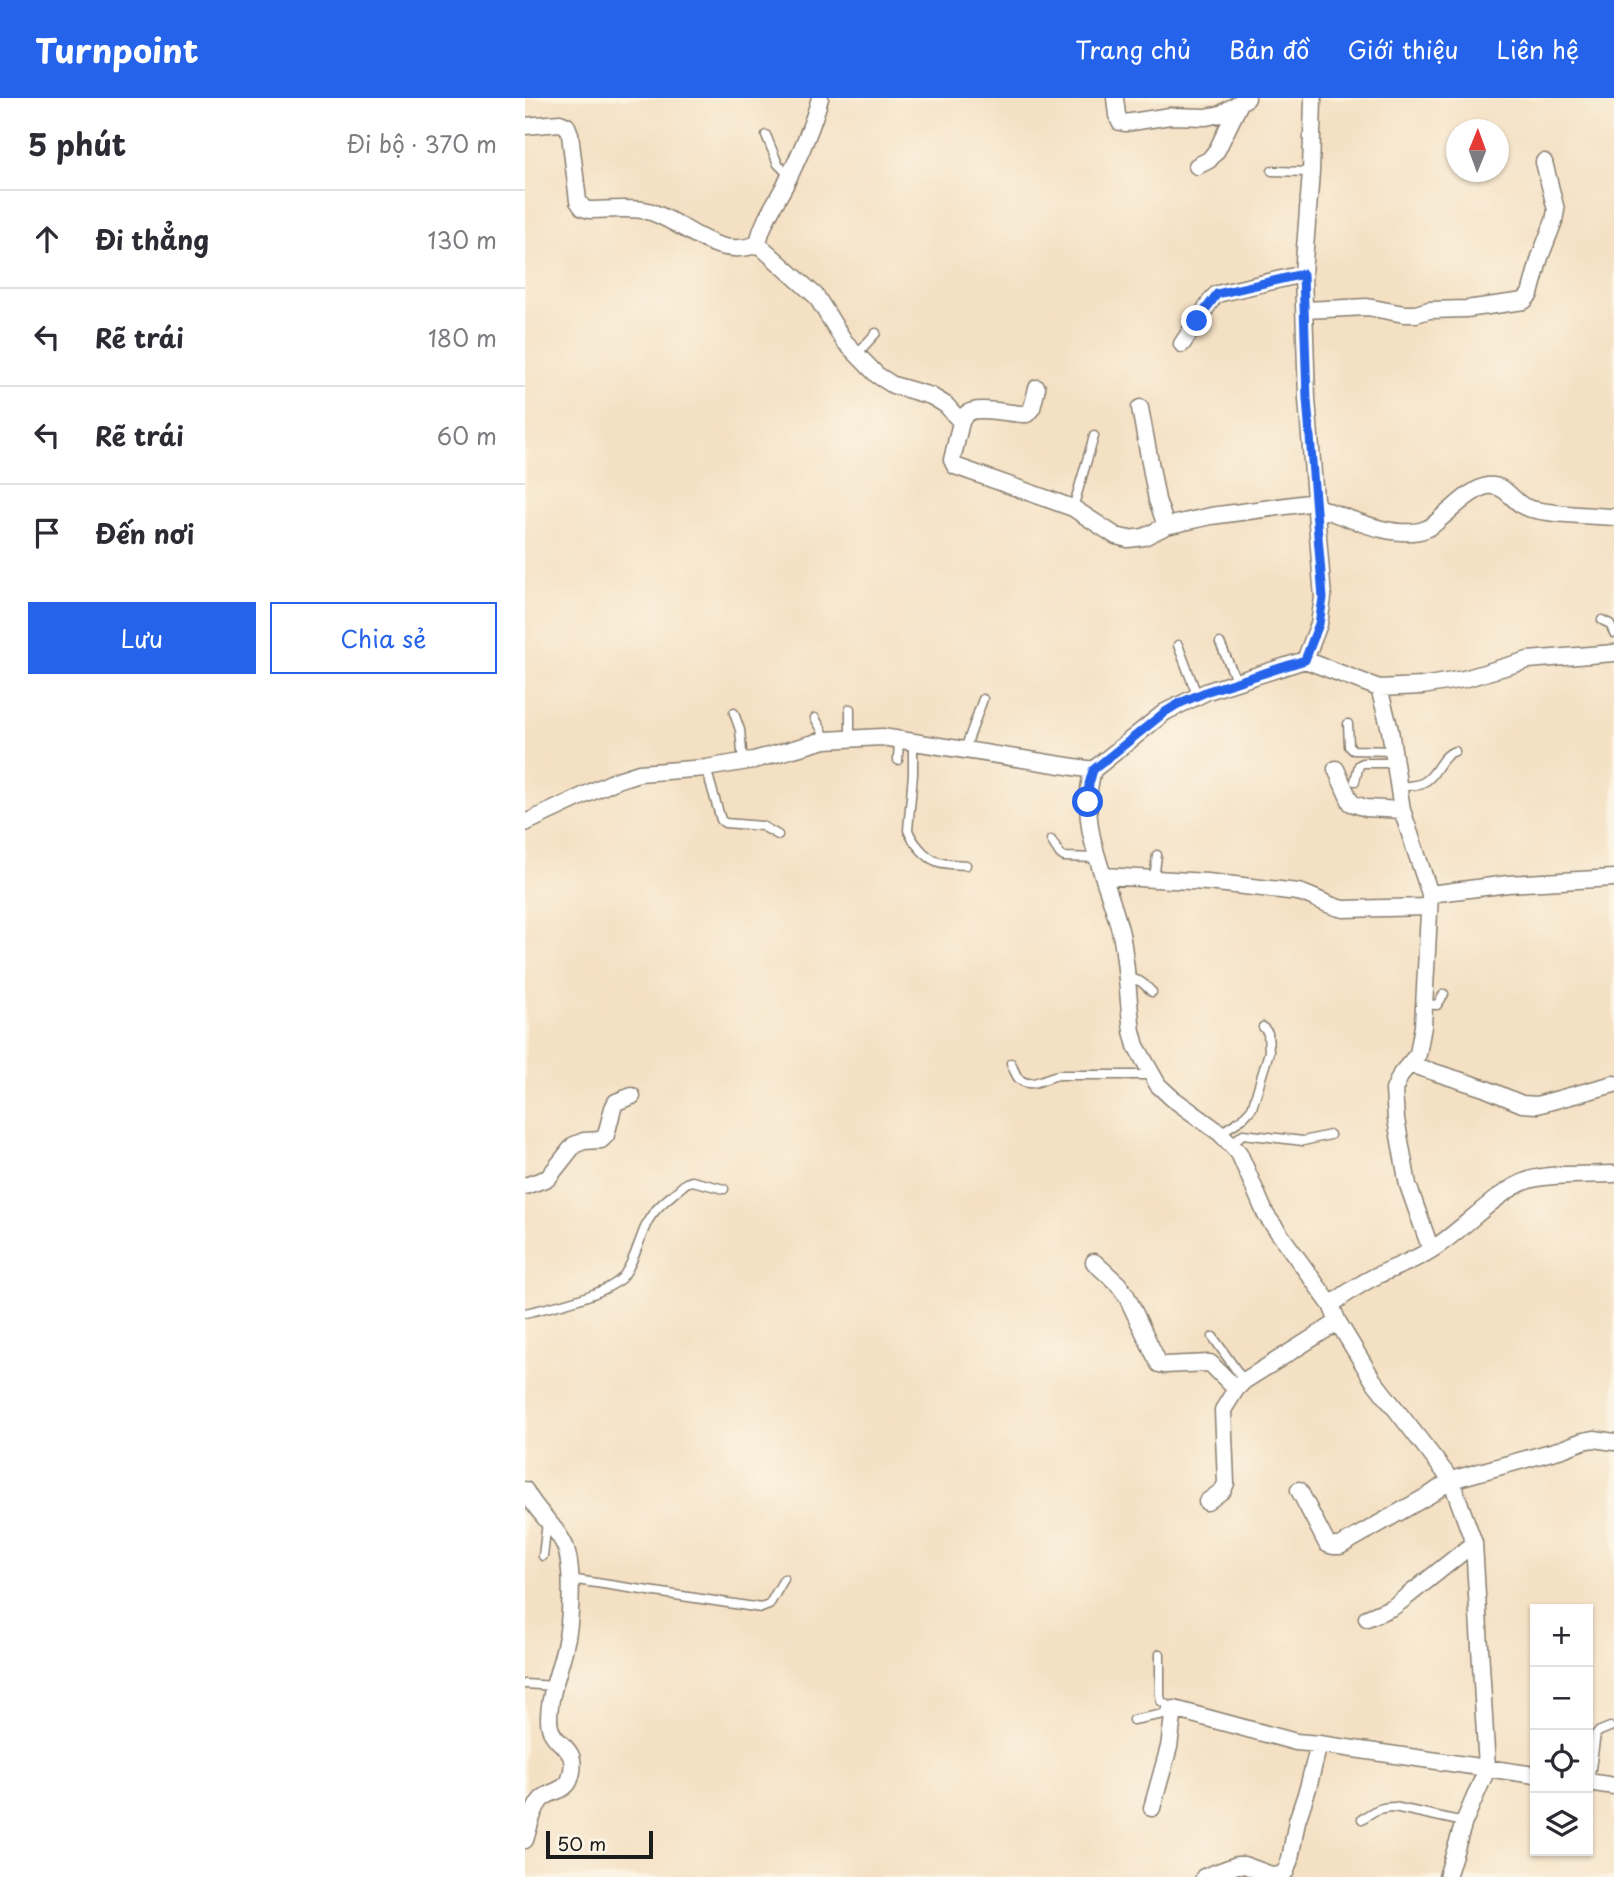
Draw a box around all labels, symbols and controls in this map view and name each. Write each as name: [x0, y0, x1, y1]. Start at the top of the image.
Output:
text: Turnpoint: [35, 24, 199, 74]
text: Trang chủ: [1075, 31, 1191, 67]
text: Bản đồ: [1229, 31, 1309, 67]
text: Giới thiệu: [1347, 31, 1459, 67]
text: Liên hệ: [1497, 31, 1579, 67]
north arrow: [1446, 119, 1509, 182]
text: 5 phút: [28, 121, 126, 166]
text: Đi bộ · 370 m: [347, 126, 497, 161]
icon: ahead: [28, 220, 66, 258]
text: Đi thẳng: [95, 220, 209, 259]
text: 130 m: [427, 222, 497, 257]
route end: [1181, 305, 1212, 336]
icon: left: [28, 318, 66, 356]
text: Rẽ trái: [95, 318, 184, 357]
text: 180 m: [428, 320, 497, 355]
icon: left: [28, 416, 66, 454]
text: Rẽ trái: [95, 416, 184, 455]
text: 60 m: [437, 418, 497, 453]
icon: arrive: [28, 514, 66, 552]
text: Đến nơi: [95, 514, 194, 553]
button: Lưu: [28, 602, 256, 674]
button: Chia sẻ: [270, 602, 497, 674]
route start: [1072, 786, 1103, 817]
map controls: [1530, 1604, 1593, 1856]
button: +: [1530, 1604, 1593, 1667]
button: −: [1530, 1667, 1593, 1730]
button: locate: [1530, 1730, 1593, 1793]
button: layers: [1530, 1793, 1593, 1856]
scale bar: [546, 1828, 653, 1860]
text: 50 m: [557, 1829, 606, 1857]

